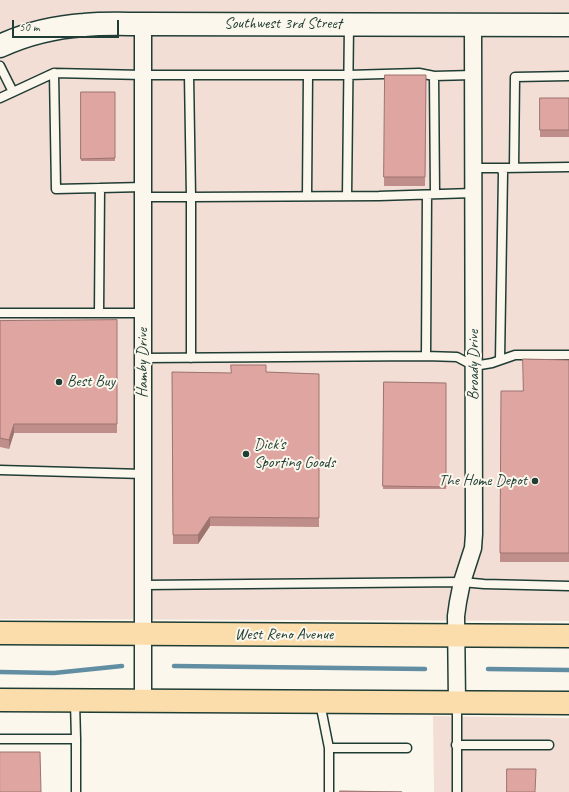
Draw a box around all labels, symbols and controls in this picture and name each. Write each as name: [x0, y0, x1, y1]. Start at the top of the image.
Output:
scale bar: [14, 12, 121, 38]
street label: Southwest 3rd Street: [224, 14, 342, 34]
text: 50 m: [19, 19, 39, 35]
street label: Hamby Drive: [133, 328, 153, 398]
street label: Broady Drive: [464, 330, 484, 400]
place label: Best Buy: [67, 372, 115, 392]
marker: Best Buy: [54, 377, 64, 387]
place label: Dick's Sporting Goods: [254, 435, 335, 473]
marker: Dick's Sporting Goods: [241, 449, 251, 459]
place label: The Home Depot: [439, 471, 527, 491]
marker: The Home Depot: [530, 476, 540, 486]
street label: West Reno Avenue: [235, 625, 333, 645]

